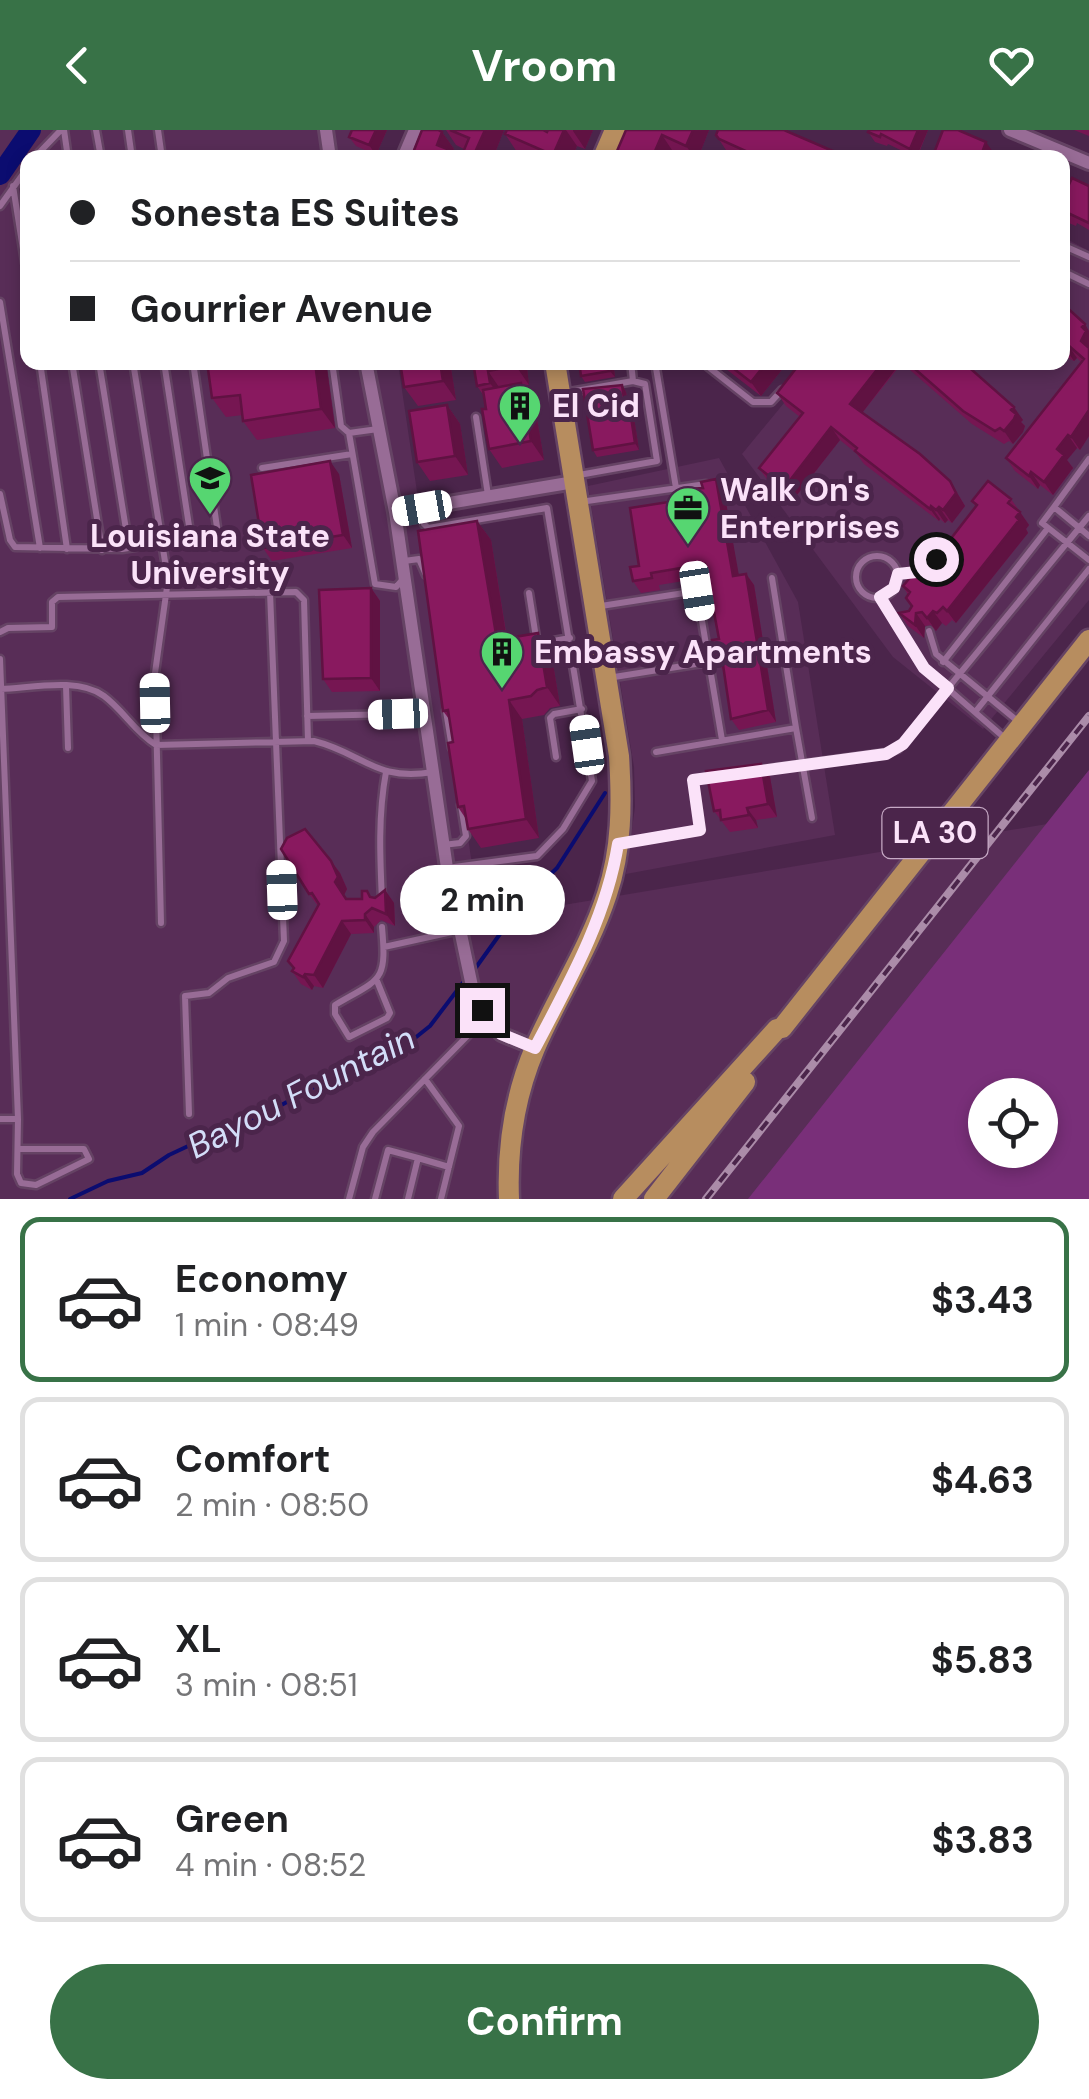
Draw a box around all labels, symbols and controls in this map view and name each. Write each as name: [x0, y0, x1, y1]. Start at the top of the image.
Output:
text: Vroom: [472, 36, 617, 95]
icon: back: [50, 38, 105, 93]
icon: heart: [984, 38, 1039, 93]
text: Sonesta ES Suites: [130, 188, 460, 238]
text: Gourrier Avenue: [130, 284, 433, 334]
building icon: El Cid: [497, 383, 543, 444]
place label: El Cid: [552, 385, 640, 427]
school or university icon: Louisiana State University: [187, 455, 233, 516]
place label: Walk On's Enterprises: [720, 469, 900, 548]
office icon: Walk On's Enterprises: [665, 485, 711, 546]
car: [390, 488, 454, 528]
place label: Louisiana State University: [90, 515, 330, 594]
route start: [914, 537, 959, 582]
car: [677, 559, 717, 623]
building icon: Embassy Apartments: [479, 629, 525, 690]
place label: Embassy Apartments: [534, 631, 872, 673]
car: [139, 673, 171, 733]
car: [367, 698, 429, 730]
car: [568, 713, 606, 777]
road number: LA 30: [882, 808, 988, 858]
car: [266, 859, 298, 921]
callout: 2 min: [400, 865, 564, 935]
text: 2 min: [440, 879, 525, 921]
route end: [460, 988, 505, 1033]
water label: Bayou Fountain: [179, 1015, 423, 1169]
map controls: [968, 1078, 1058, 1168]
button: locate: [968, 1078, 1058, 1168]
text: Economy: [175, 1254, 348, 1304]
icon: car: [55, 1255, 145, 1345]
text: $3.43: [931, 1275, 1034, 1325]
text: 1 min · 08:49: [175, 1304, 359, 1346]
text: Comfort: [175, 1434, 331, 1484]
icon: car: [55, 1435, 145, 1525]
text: $4.63: [931, 1455, 1034, 1505]
text: 2 min · 08:50: [175, 1484, 369, 1526]
text: XL: [175, 1614, 222, 1664]
icon: car: [55, 1615, 145, 1705]
text: $5.83: [931, 1635, 1034, 1685]
text: 3 min · 08:51: [175, 1664, 358, 1706]
text: Green: [175, 1794, 289, 1844]
icon: car: [55, 1795, 145, 1885]
text: $3.83: [932, 1815, 1034, 1865]
text: 4 min · 08:52: [175, 1844, 366, 1886]
button: Confirm: [50, 1964, 1039, 2079]

